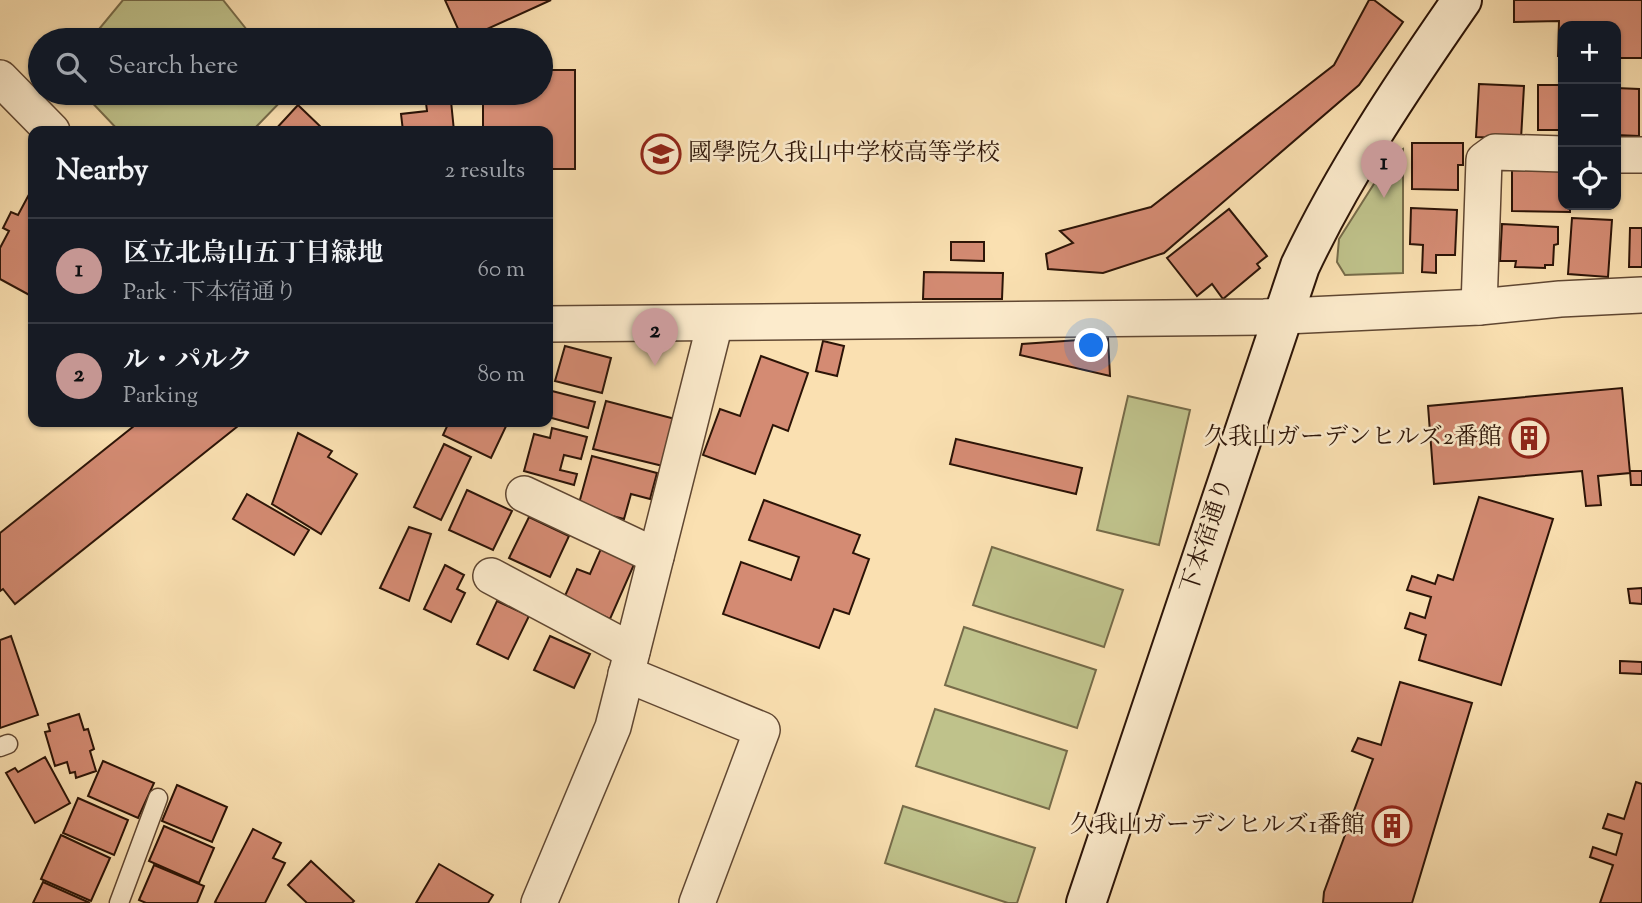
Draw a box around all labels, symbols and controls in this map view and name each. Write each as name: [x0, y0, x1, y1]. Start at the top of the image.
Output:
map controls: [1558, 21, 1621, 210]
button: +: [1558, 21, 1621, 84]
search box: [28, 28, 553, 105]
icon: search: [52, 48, 90, 86]
text: Search here: [108, 48, 238, 85]
button: −: [1558, 84, 1621, 147]
school or university icon: 國學院久我山中学校高等学校: [640, 133, 682, 175]
place label: 國學院久我山中学校高等学校: [688, 137, 1000, 171]
pin: 1: [1361, 140, 1407, 198]
button: locate: [1558, 147, 1621, 210]
text: Nearby: [56, 150, 148, 193]
text: 2 results: [445, 155, 525, 188]
text: 区立北烏山五丁目緑地: [123, 236, 383, 273]
text: 1: [75, 254, 83, 287]
text: 60 m: [477, 254, 525, 287]
text: Park · 下本宿通り: [123, 277, 298, 310]
pin: 2: [632, 308, 678, 366]
your location: [1074, 328, 1108, 362]
text: ル・パルク: [123, 343, 252, 380]
text: 2: [74, 359, 84, 392]
text: 80 m: [477, 359, 525, 392]
text: Parking: [123, 380, 198, 413]
building icon: 久我山ガーデンヒルズ2番館: [1508, 417, 1550, 459]
place label: 久我山ガーデンヒルズ2番館: [1204, 421, 1502, 455]
street label: 下本宿通り: [1173, 474, 1243, 598]
building icon: 久我山ガーデンヒルズ1番館: [1371, 805, 1413, 847]
place label: 久我山ガーデンヒルズ1番館: [1070, 809, 1365, 843]

